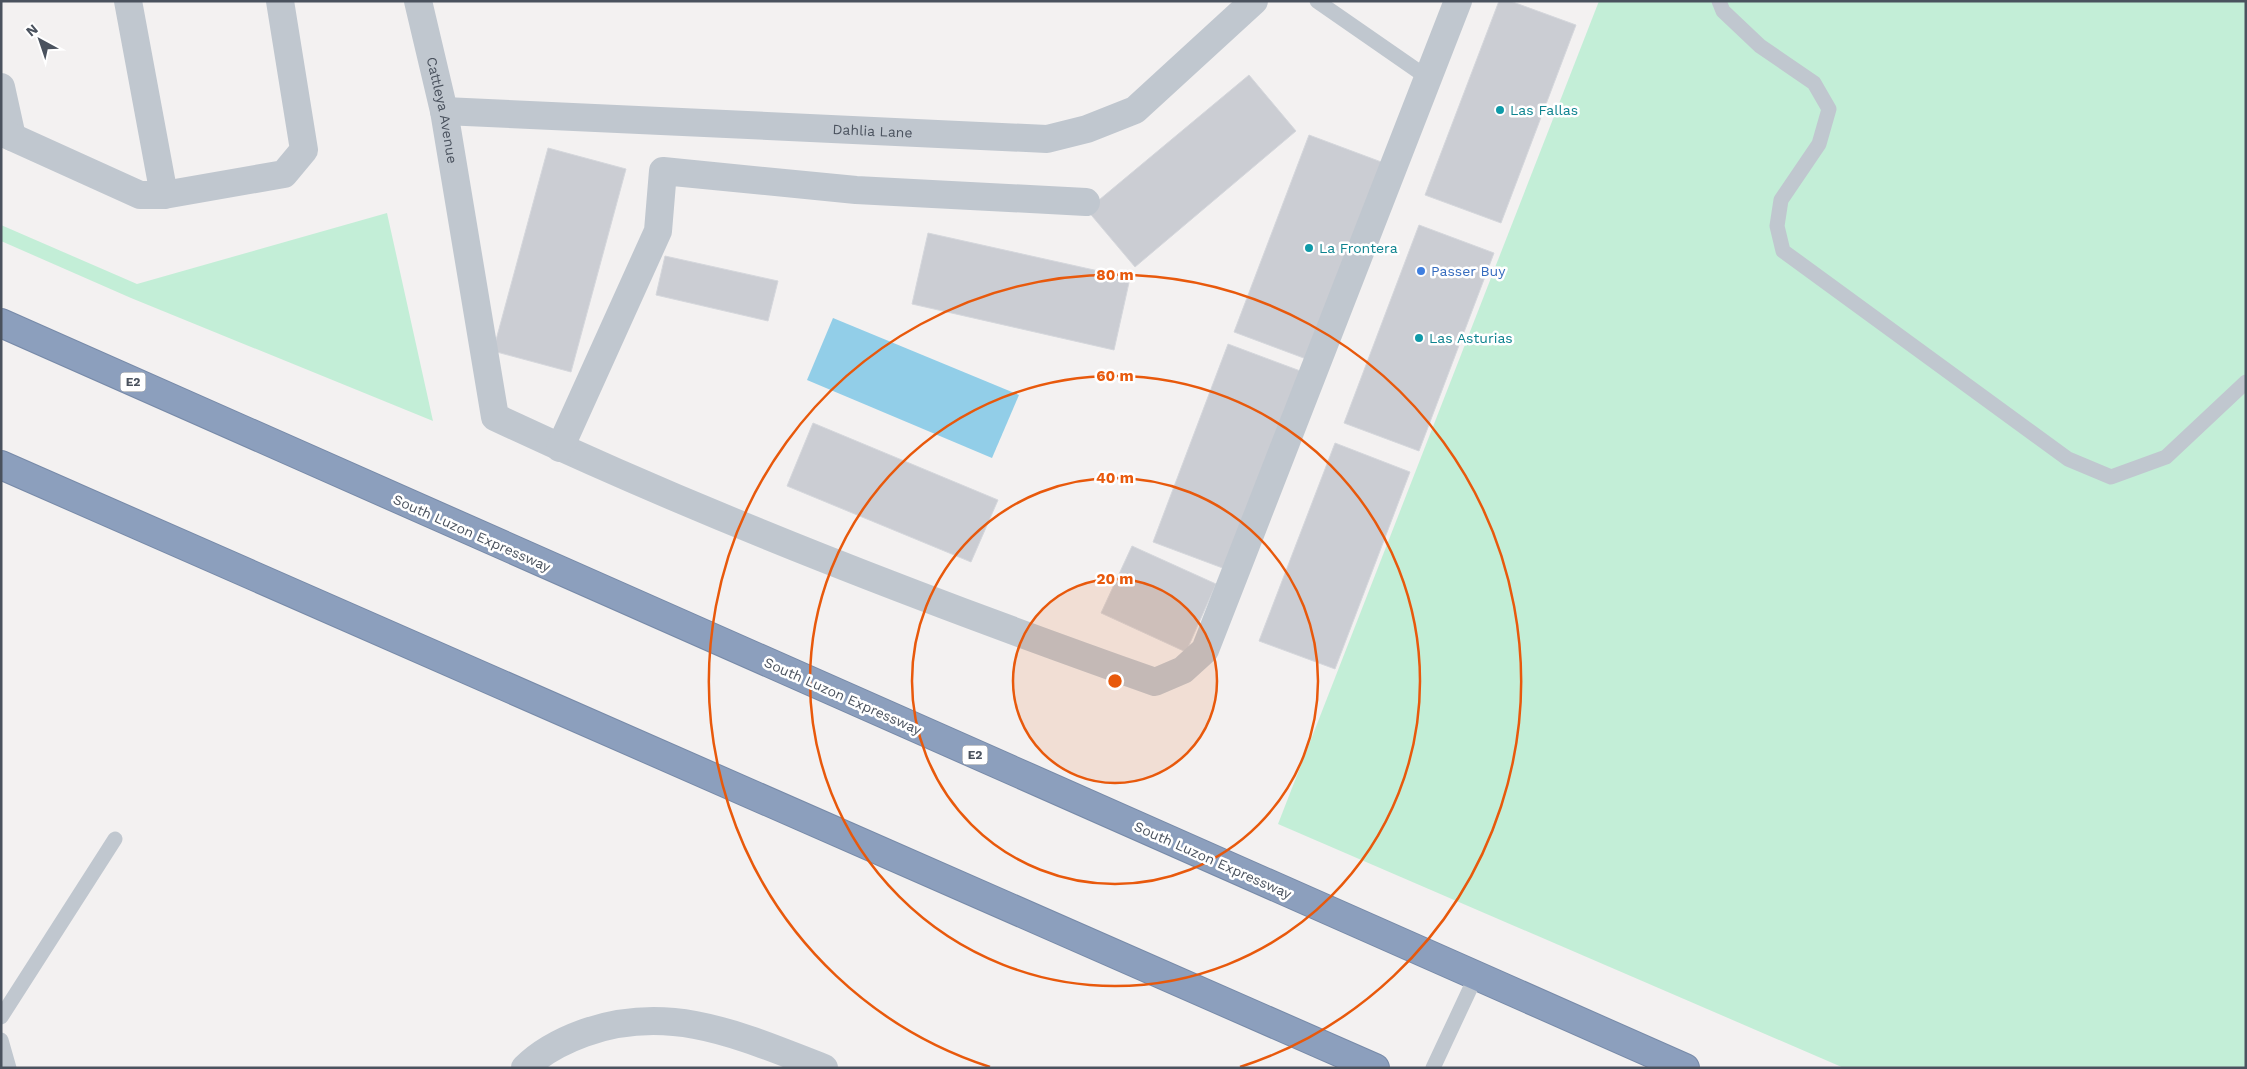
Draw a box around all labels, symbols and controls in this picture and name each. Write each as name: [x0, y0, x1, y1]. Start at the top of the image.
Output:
north arrow: [15, 15, 65, 65]
text: N: [23, 21, 41, 40]
street label: Cattleya Avenue: [423, 55, 461, 165]
place label: Las Fallas: [1510, 102, 1578, 118]
marker: Las Fallas: [1494, 104, 1506, 116]
street label: Dahlia Lane: [832, 121, 913, 141]
place label: La Frontera: [1319, 240, 1398, 256]
marker: La Frontera: [1303, 242, 1315, 254]
place label: Passer Buy: [1431, 263, 1506, 279]
marker: Passer Buy: [1415, 265, 1427, 277]
text: 80 m: [1096, 266, 1134, 284]
place label: Las Asturias: [1429, 330, 1513, 346]
marker: Las Asturias: [1413, 332, 1425, 344]
text: 60 m: [1096, 367, 1134, 385]
road number: E2: [120, 372, 146, 392]
text: 40 m: [1096, 469, 1134, 487]
street label: South Luzon Expressway: [391, 491, 554, 575]
text: 20 m: [1096, 570, 1134, 588]
street label: South Luzon Expressway: [762, 654, 925, 738]
centre of rings: [1106, 672, 1124, 690]
road number: E2: [962, 746, 988, 764]
street label: South Luzon Expressway: [1132, 818, 1295, 902]

